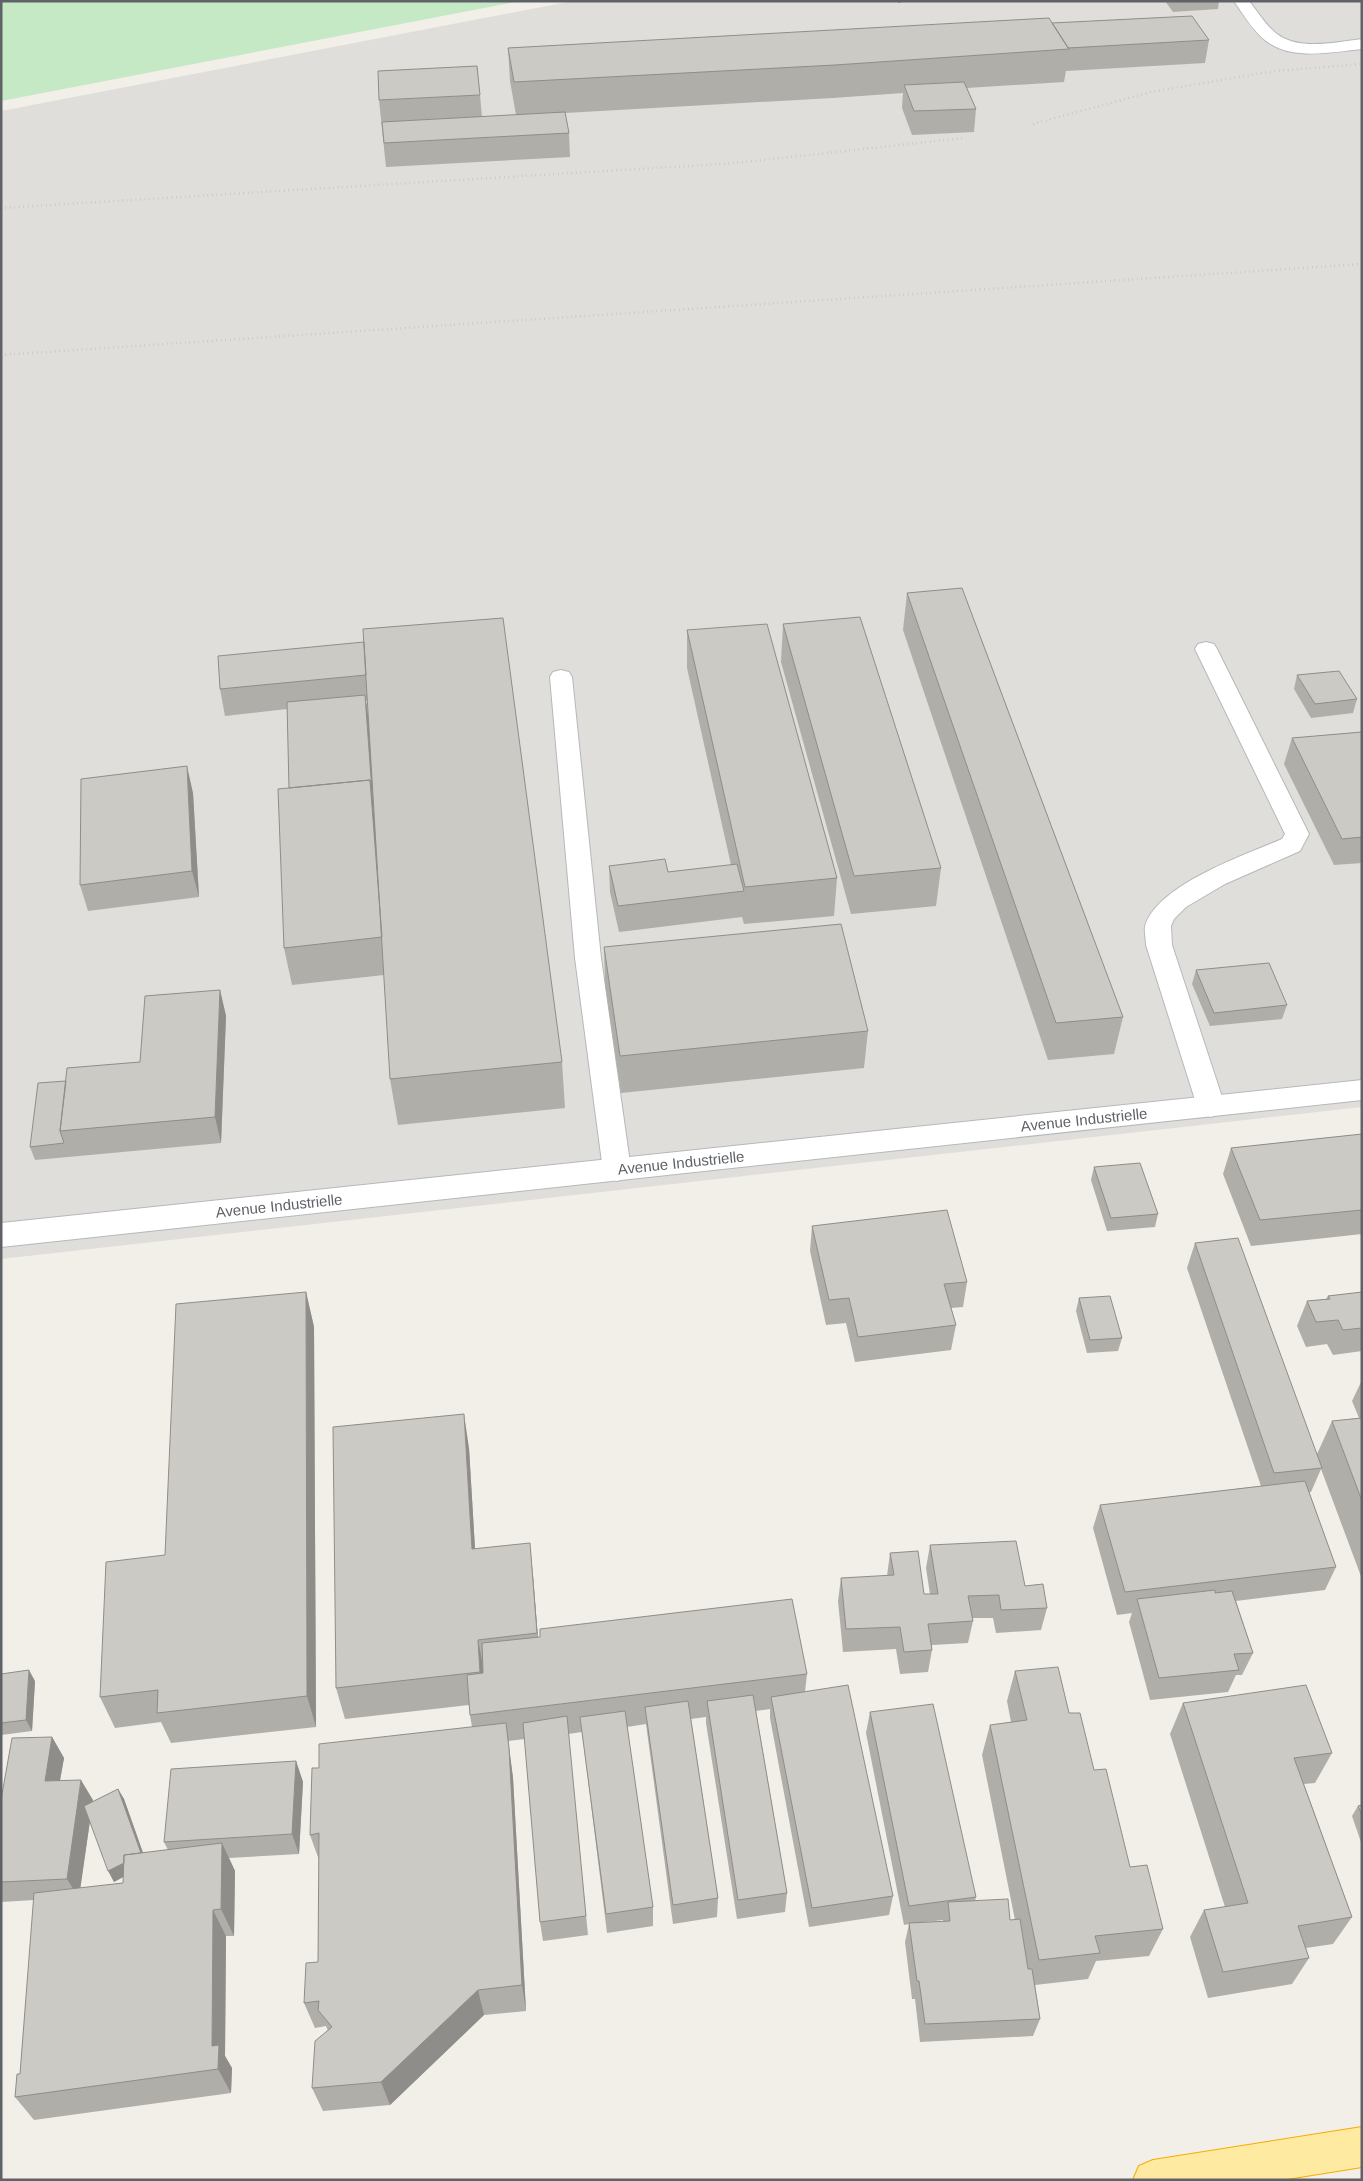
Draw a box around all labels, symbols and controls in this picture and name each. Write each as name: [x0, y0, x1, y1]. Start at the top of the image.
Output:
street label: Avenue Industrielle: [1020, 1104, 1148, 1135]
street label: Avenue Industrielle: [617, 1147, 745, 1178]
street label: Avenue Industrielle: [215, 1190, 343, 1221]

